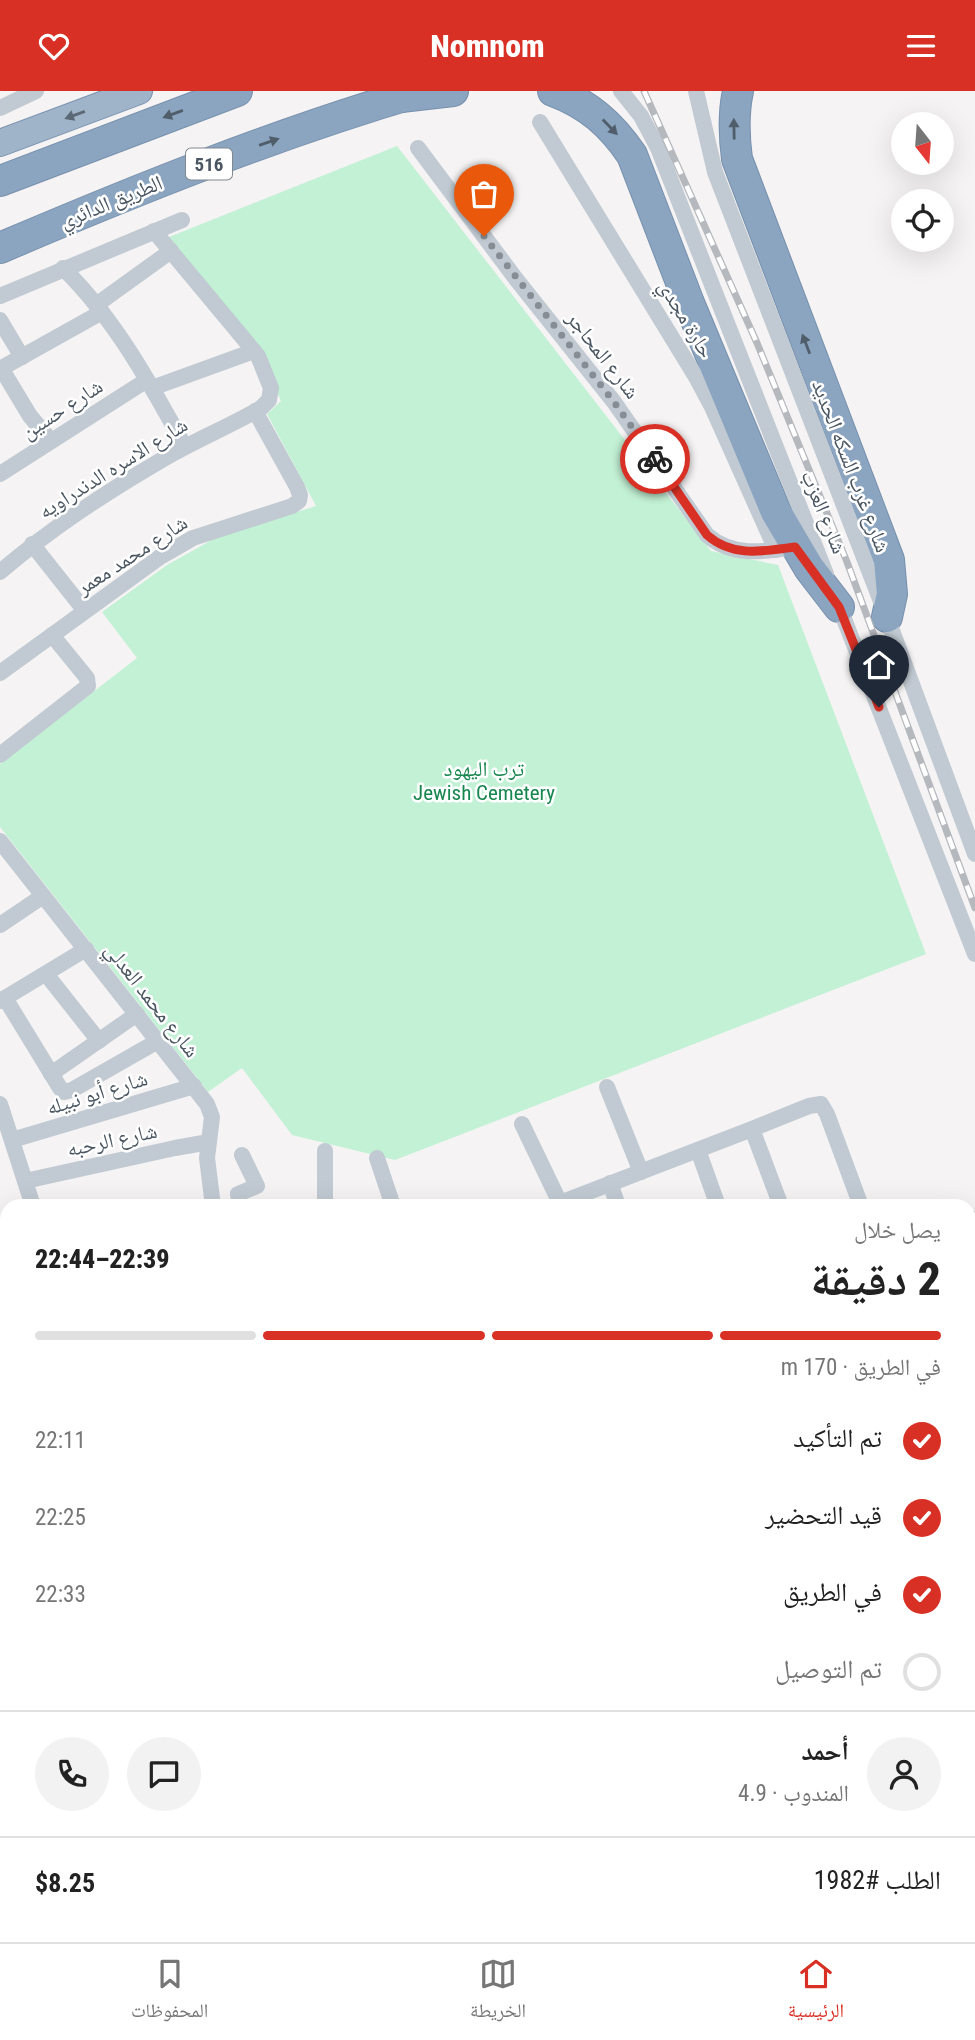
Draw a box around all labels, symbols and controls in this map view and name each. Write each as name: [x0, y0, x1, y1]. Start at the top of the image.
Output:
icon: heart: [35, 27, 73, 65]
text: Nomnom: [430, 27, 545, 65]
icon: menu: [902, 27, 940, 65]
one-way arrow: [65, 109, 86, 120]
one-way arrow: [163, 109, 184, 120]
north arrow: [891, 112, 954, 175]
map controls: [891, 112, 954, 252]
one-way arrow: [602, 118, 618, 135]
one-way arrow: [728, 118, 740, 140]
one-way arrow: [258, 136, 279, 147]
road number: 516: [186, 149, 232, 179]
pin: [454, 164, 514, 236]
street label: الطريق الدائري: [56, 171, 167, 237]
icon: bag: [465, 175, 503, 213]
button: locate: [891, 189, 954, 252]
street label: حارة مجدي: [650, 276, 719, 365]
street label: شارع المحاجر: [560, 306, 644, 404]
one-way arrow: [800, 334, 811, 355]
street label: شارع حسين: [17, 374, 108, 445]
street label: شارع غرب السكه الحديد: [806, 376, 895, 556]
street label: شارع الاسره الدندراويه: [34, 412, 192, 524]
courier: [620, 424, 690, 494]
icon: bike: [636, 440, 674, 478]
street label: شارع العزب: [796, 467, 852, 557]
street label: شارع محمد معمر: [71, 510, 192, 601]
pin: [849, 635, 909, 707]
icon: home: [860, 646, 898, 684]
park label: ترب اليهود Jewish Cemetery: [413, 757, 555, 805]
street label: شارع محمد العدلي: [96, 938, 204, 1065]
street label: شارع أبو نبيله: [43, 1066, 151, 1121]
street label: شارع الرحبه: [65, 1119, 160, 1162]
text: يصل خلال: [854, 1217, 941, 1244]
text: 22:39–22:44: [35, 1244, 169, 1274]
text: 2 دقيقة: [810, 1252, 941, 1306]
text: في الطريق · 170 m: [781, 1354, 941, 1381]
icon: check: [903, 1422, 941, 1460]
text: تم التأكيد: [793, 1423, 882, 1453]
text: 22:11: [35, 1427, 86, 1454]
icon: check: [903, 1499, 941, 1537]
text: قيد التحضير: [765, 1500, 882, 1530]
text: 22:25: [35, 1504, 86, 1531]
icon: check: [903, 1576, 941, 1614]
text: في الطريق: [783, 1577, 882, 1607]
text: 22:33: [35, 1581, 86, 1608]
text: تم التوصيل: [775, 1654, 882, 1684]
text: أحمد: [801, 1736, 849, 1766]
button: phone: [35, 1737, 109, 1811]
button: chat: [127, 1737, 201, 1811]
button: person: [867, 1737, 941, 1811]
text: المندوب · 4.9: [738, 1780, 849, 1807]
text: الطلب #1982: [814, 1865, 941, 1895]
text: $8.25: [35, 1868, 95, 1898]
tab: المحفوظات: [131, 1955, 208, 2029]
tab: الخريطة: [470, 1955, 526, 2029]
tab: الرئيسية: [788, 1955, 844, 2029]

